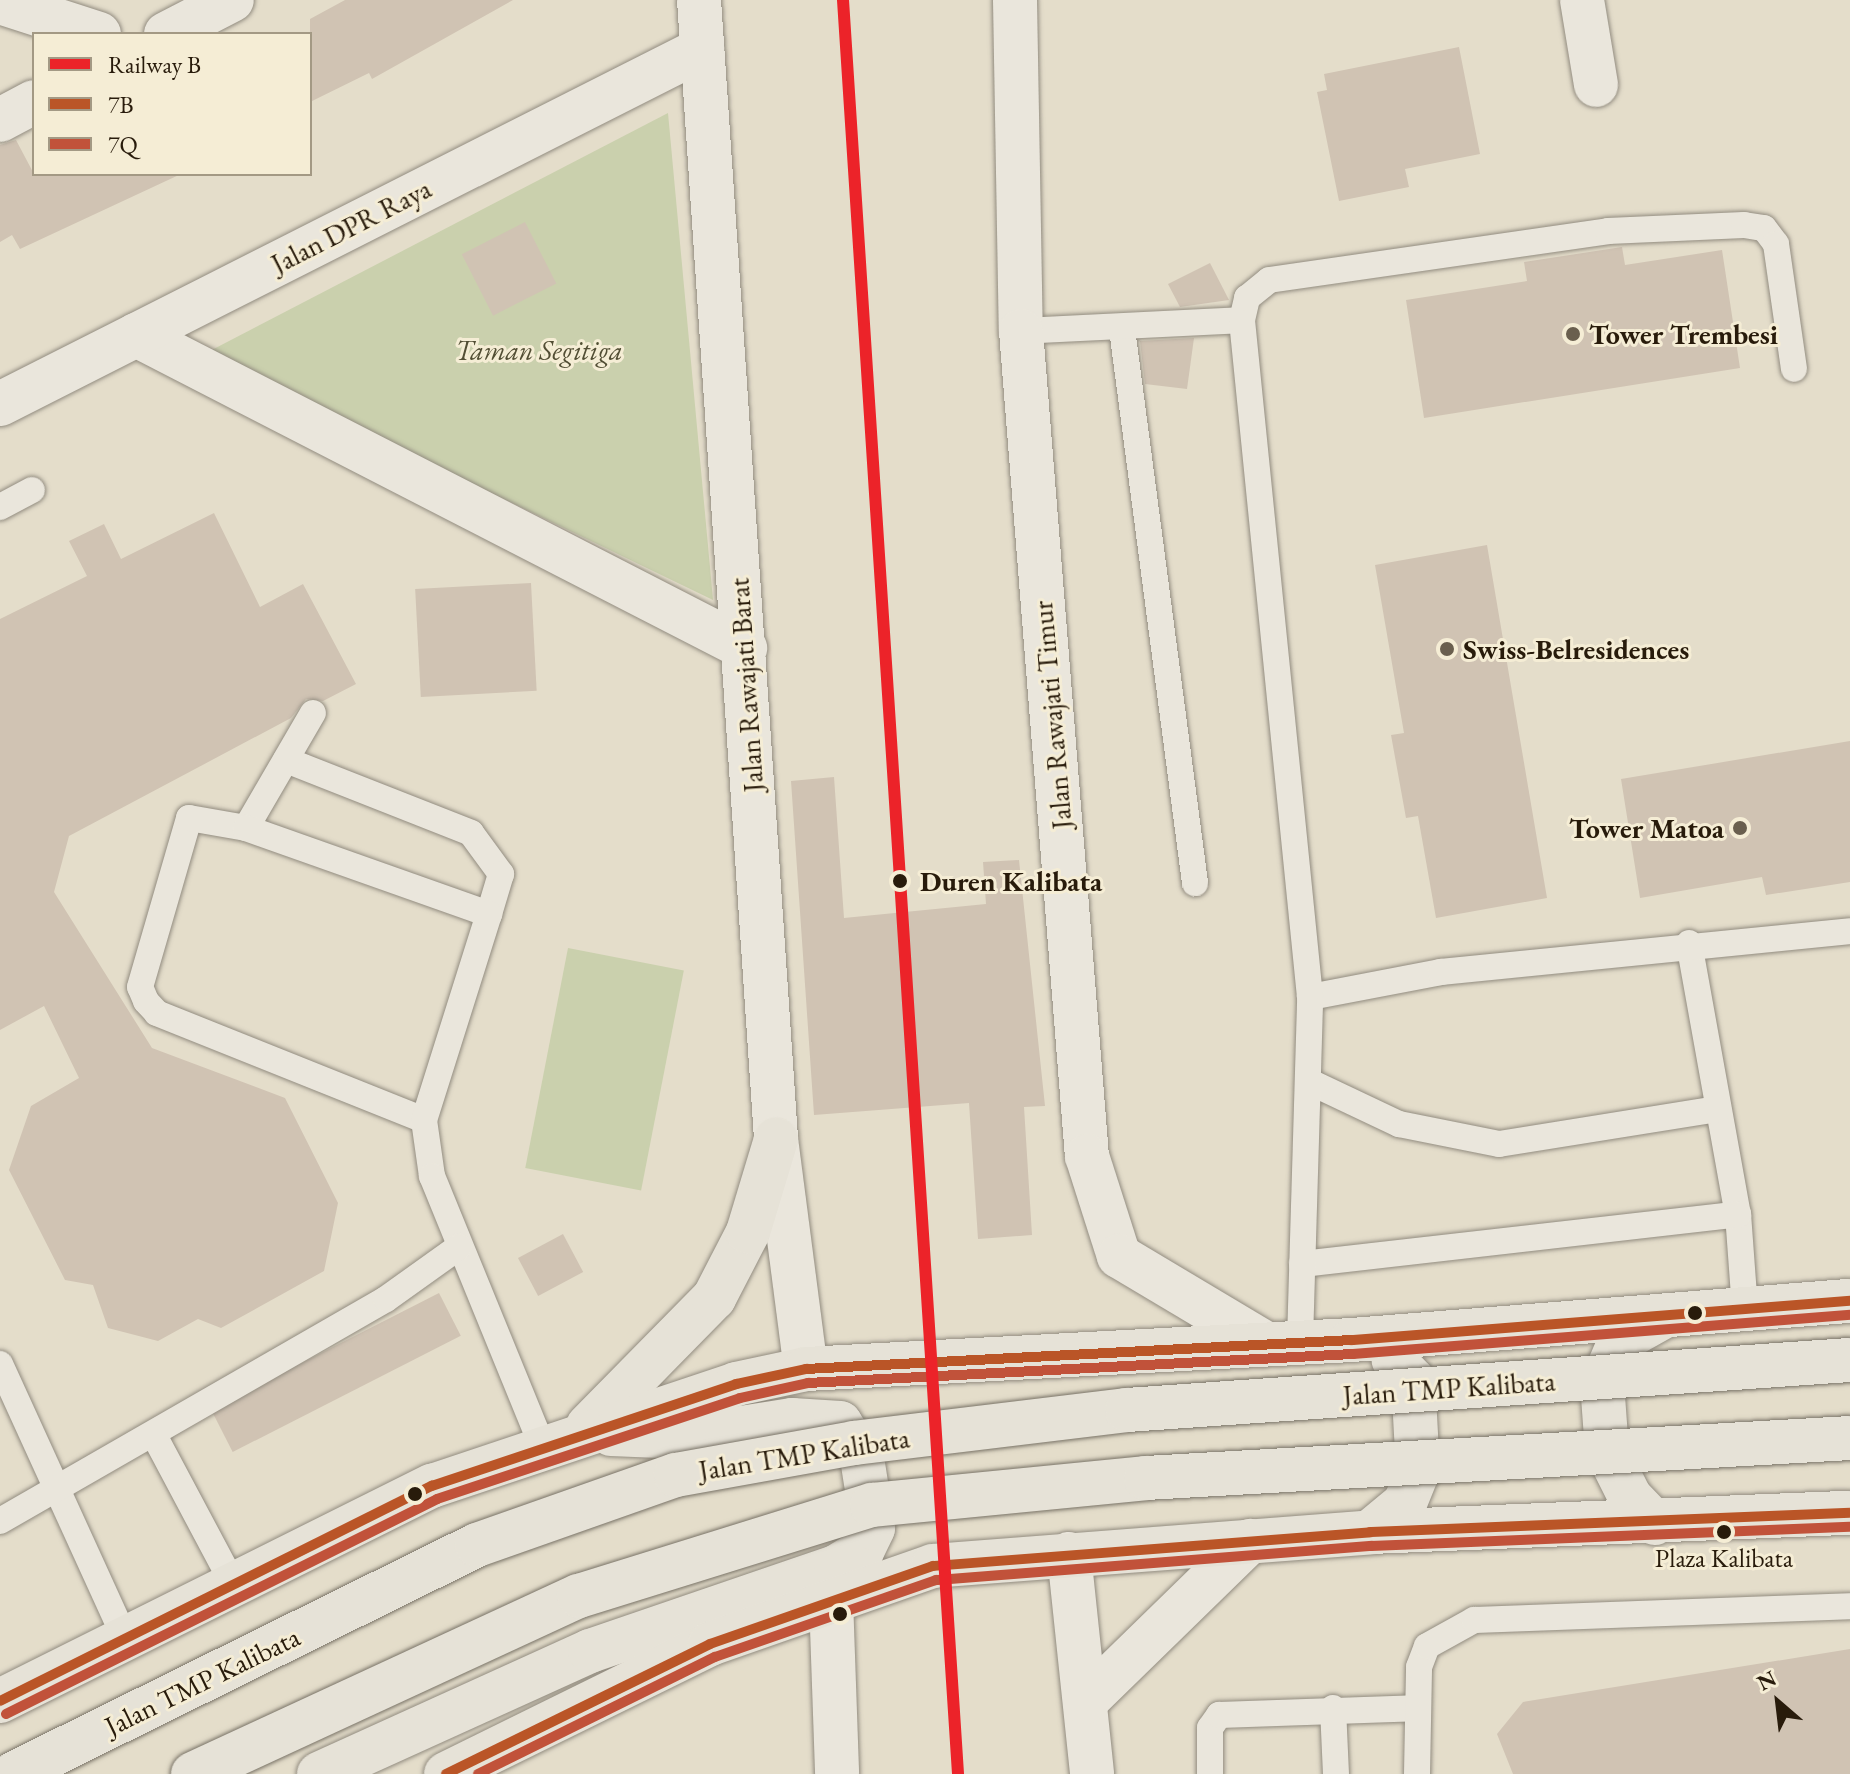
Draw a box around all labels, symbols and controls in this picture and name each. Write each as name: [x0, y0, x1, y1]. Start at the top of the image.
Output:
legend: [32, 32, 312, 176]
text: Railway B: [108, 49, 201, 80]
text: 7B: [108, 89, 134, 120]
text: 7Q: [108, 129, 138, 160]
street label: Jalan DPR Raya: [265, 171, 437, 281]
place label: Tower Trembesi: [1589, 317, 1778, 351]
marker: Tower Trembesi: [1564, 325, 1582, 343]
park label: Taman Segitiga: [455, 333, 623, 367]
street label: Jalan Rawajati Barat: [722, 577, 770, 793]
street label: Jalan Rawajati Timur: [1025, 599, 1079, 831]
place label: Swiss-Belresidences: [1463, 632, 1689, 666]
marker: Swiss-Belresidences: [1438, 640, 1456, 658]
place label: Tower Matoa: [1569, 811, 1724, 845]
marker: Tower Matoa: [1731, 819, 1749, 837]
place label: Duren Kalibata: [920, 864, 1102, 898]
marker: Duren Kalibata: [887, 868, 913, 894]
unlabelled marker: [1687, 1305, 1703, 1321]
street label: Jalan TMP Kalibata: [1342, 1364, 1556, 1412]
street label: Jalan TMP Kalibata: [696, 1421, 912, 1487]
unlabelled marker: [407, 1486, 423, 1502]
marker: Plaza Kalibata: [1716, 1524, 1732, 1540]
place label: Plaza Kalibata: [1655, 1543, 1793, 1575]
unlabelled marker: [832, 1606, 848, 1622]
street label: Jalan TMP Kalibata: [99, 1619, 305, 1743]
north arrow: [1738, 1662, 1818, 1742]
text: N: [1752, 1663, 1781, 1697]

